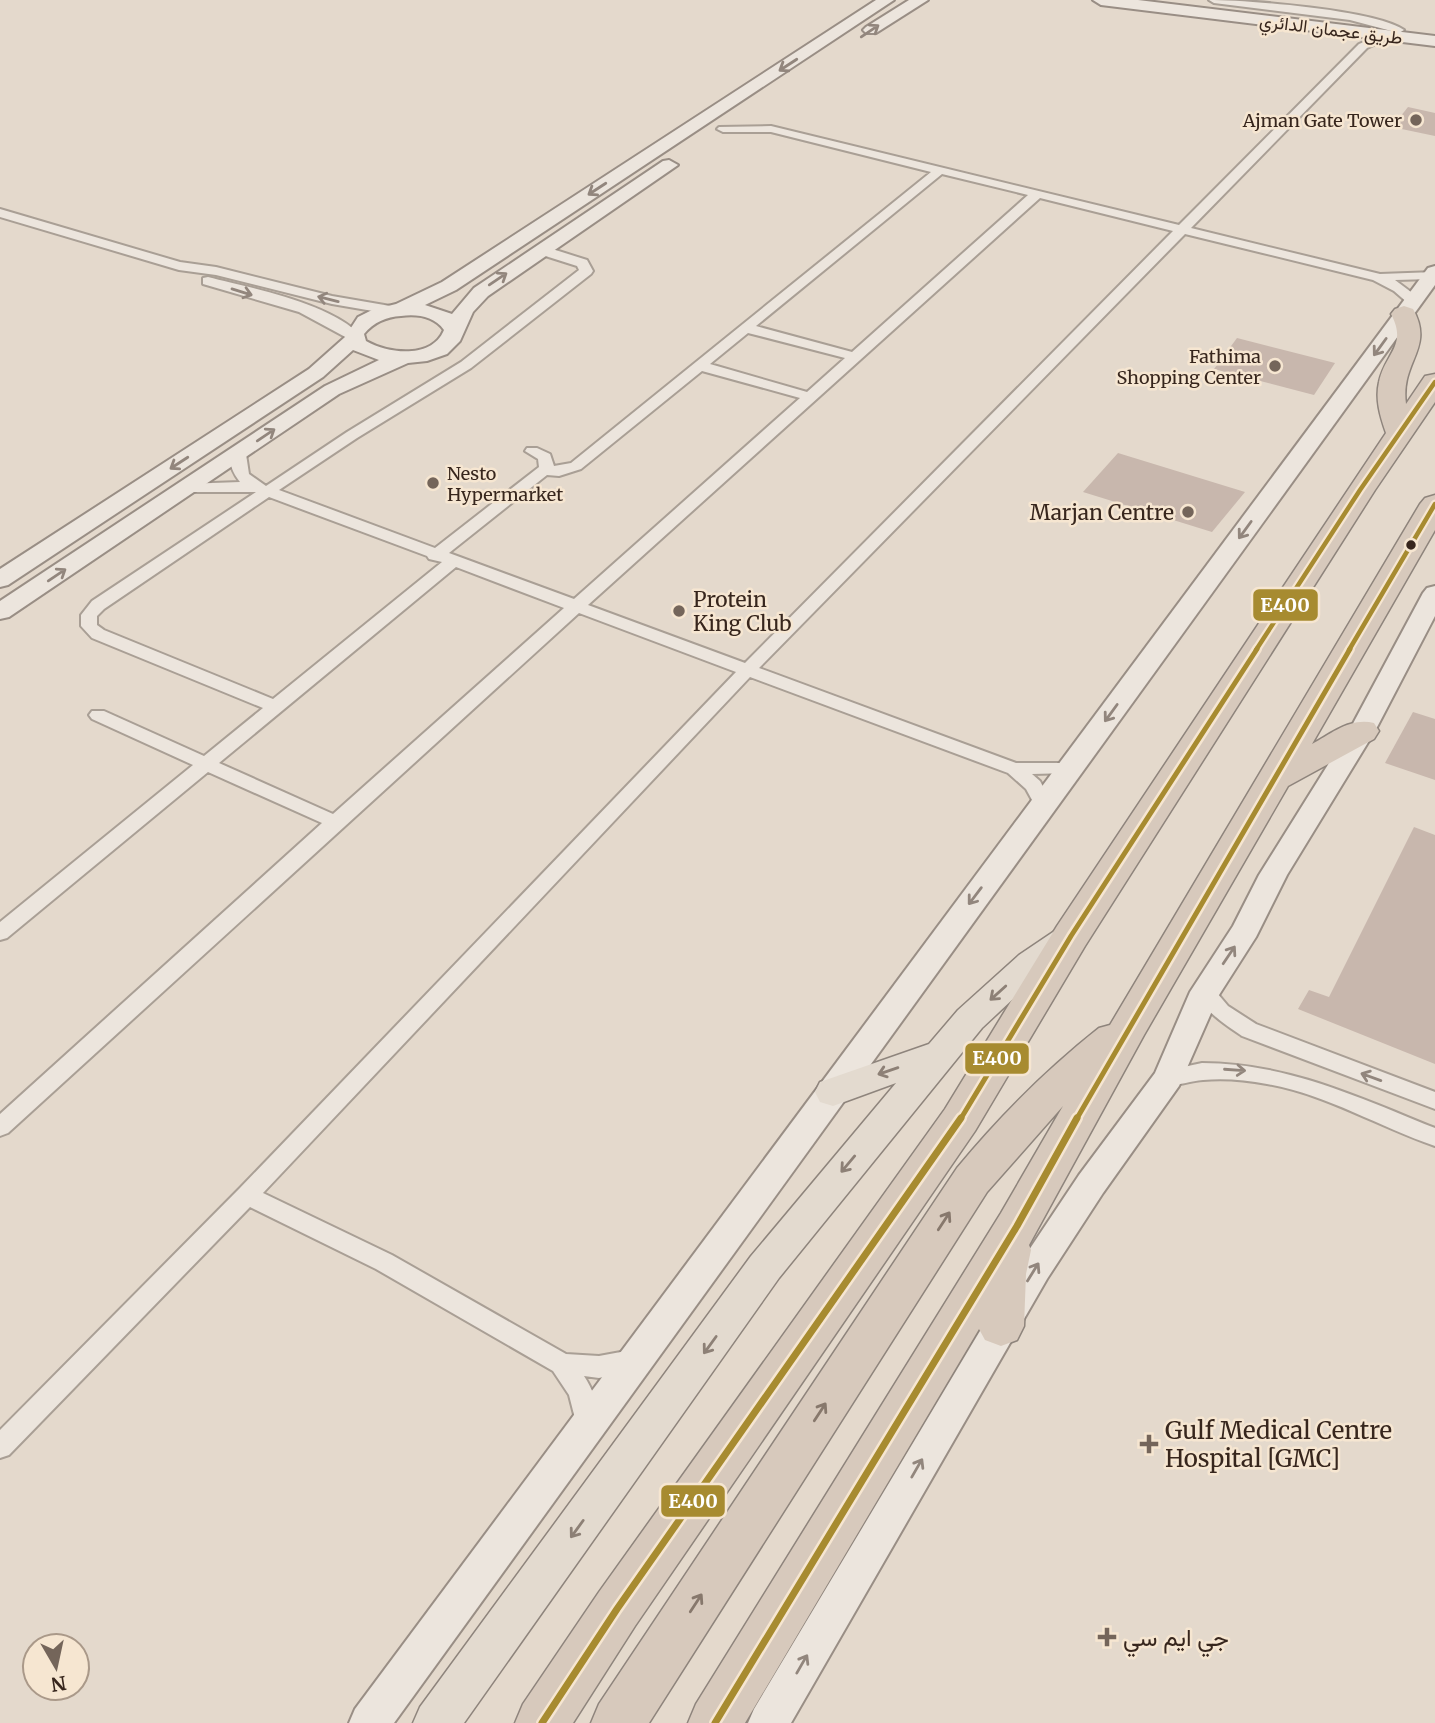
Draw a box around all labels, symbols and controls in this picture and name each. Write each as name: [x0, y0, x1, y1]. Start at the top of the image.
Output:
street label: طريق عجمان الدائري: [1258, 9, 1404, 53]
one-way arrow: [860, 23, 880, 37]
one-way arrow: [778, 58, 798, 72]
place label: Ajman Gate Tower: [1242, 109, 1402, 132]
marker: Ajman Gate Tower: [1408, 112, 1424, 128]
one-way arrow: [588, 182, 607, 196]
one-way arrow: [488, 272, 507, 286]
one-way arrow: [231, 286, 253, 299]
one-way arrow: [318, 292, 340, 305]
one-way arrow: [1373, 337, 1388, 356]
place label: Fathima Shopping Center: [1117, 345, 1261, 389]
marker: Fathima Shopping Center: [1267, 358, 1283, 374]
one-way arrow: [256, 428, 276, 442]
one-way arrow: [170, 456, 189, 471]
place label: Nesto Hypermarket: [447, 462, 563, 506]
marker: Nesto Hypermarket: [425, 475, 441, 491]
place label: Marjan Centre: [1030, 499, 1174, 526]
marker: Marjan Centre: [1180, 504, 1196, 520]
one-way arrow: [1238, 520, 1253, 539]
unlabelled marker: [1404, 538, 1418, 552]
one-way arrow: [47, 567, 66, 582]
place label: Protein King Club: [693, 586, 792, 637]
line badge: E400: [1252, 588, 1319, 622]
text: E400: [1260, 593, 1310, 617]
marker: Protein King Club: [671, 603, 687, 619]
one-way arrow: [1103, 703, 1118, 722]
one-way arrow: [968, 886, 983, 905]
one-way arrow: [1222, 946, 1236, 965]
one-way arrow: [989, 985, 1007, 1001]
line badge: E400: [964, 1042, 1030, 1075]
text: E400: [972, 1046, 1022, 1070]
one-way arrow: [1223, 1064, 1246, 1077]
one-way arrow: [877, 1066, 899, 1078]
one-way arrow: [1360, 1070, 1382, 1082]
one-way arrow: [841, 1155, 856, 1173]
one-way arrow: [937, 1212, 951, 1232]
one-way arrow: [1027, 1263, 1041, 1283]
one-way arrow: [702, 1335, 717, 1354]
one-way arrow: [813, 1403, 827, 1423]
place label: Gulf Medical Centre Hospital [GMC]: [1165, 1415, 1392, 1474]
marker: Gulf Medical Centre Hospital [GMC]: [1139, 1434, 1159, 1454]
one-way arrow: [911, 1458, 925, 1478]
line badge: E400: [660, 1484, 726, 1518]
text: E400: [668, 1489, 718, 1513]
one-way arrow: [570, 1519, 584, 1538]
one-way arrow: [690, 1594, 704, 1614]
place label: جي ايم سي: [1123, 1622, 1229, 1657]
marker: جي ايم سي: [1097, 1627, 1117, 1647]
north arrow: [21, 1632, 91, 1702]
one-way arrow: [795, 1655, 809, 1675]
text: N: [49, 1671, 68, 1697]

